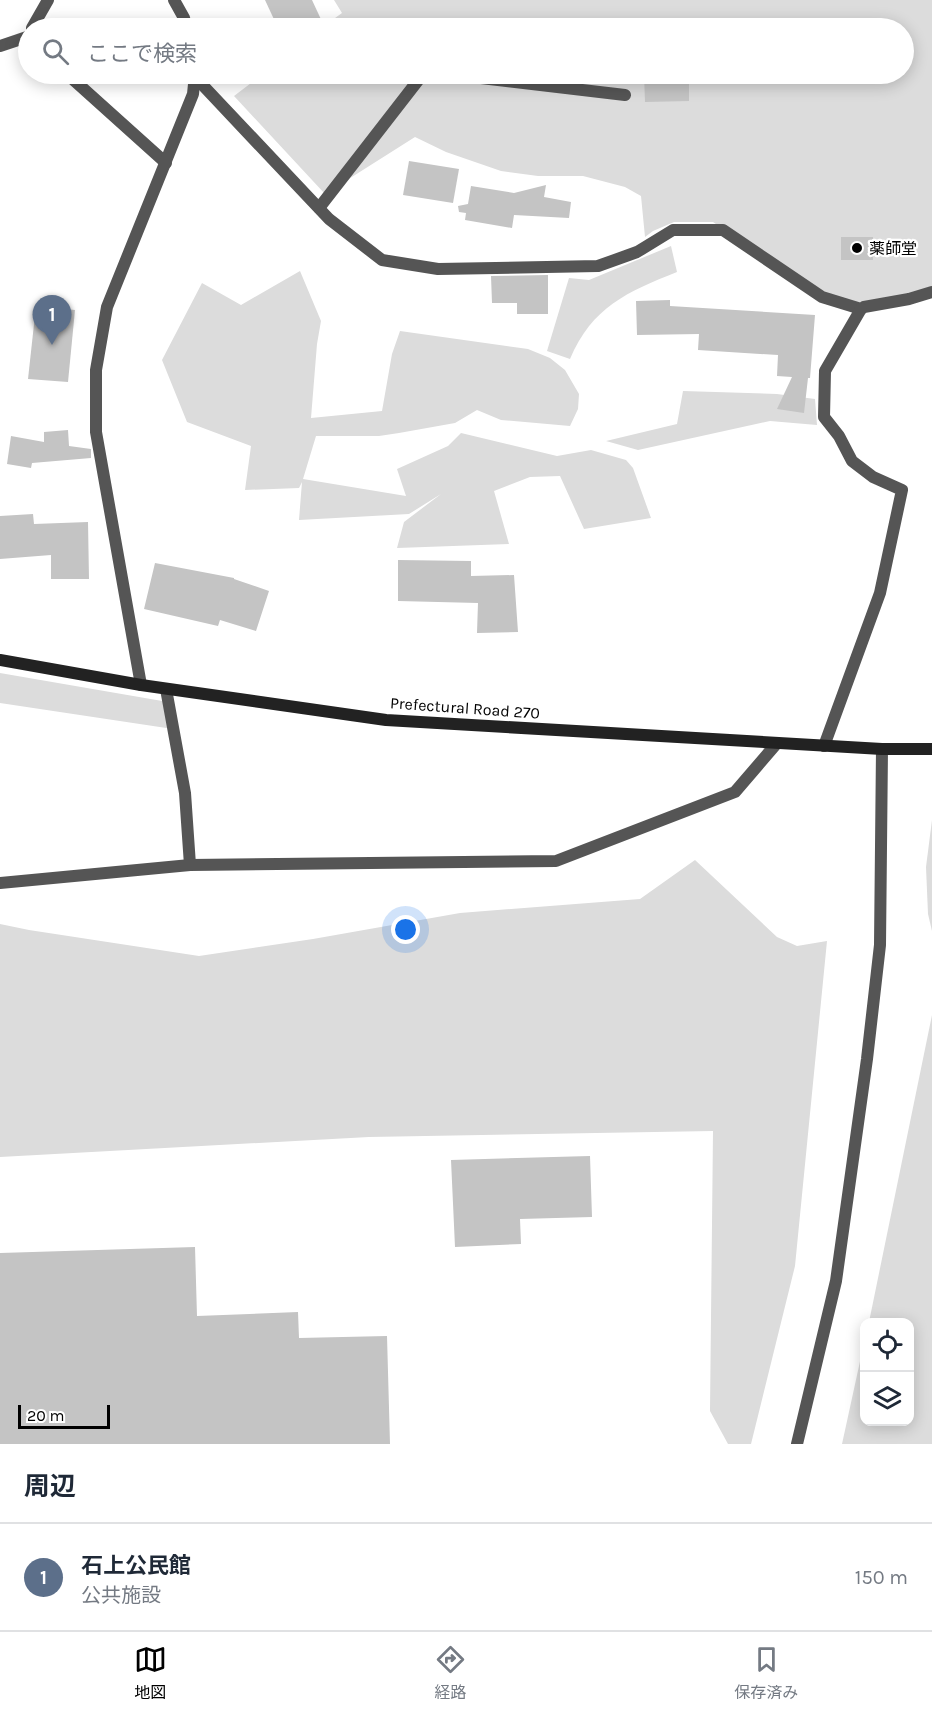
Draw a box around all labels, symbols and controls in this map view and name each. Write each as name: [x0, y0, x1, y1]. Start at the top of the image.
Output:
search box: [18, 18, 914, 84]
icon: search: [39, 35, 72, 68]
text: ここで検索: [87, 41, 197, 67]
place label: 薬師堂: [869, 239, 917, 258]
marker: 薬師堂: [850, 241, 864, 255]
pin: 1: [32, 296, 72, 345]
street label: Prefectural Road 270: [389, 693, 541, 723]
your location: [391, 915, 420, 944]
map controls: [860, 1318, 914, 1426]
button: locate: [860, 1318, 914, 1372]
button: layers: [860, 1372, 914, 1426]
scale bar: [18, 1402, 110, 1430]
text: 20 m: [27, 1406, 65, 1425]
text: 周辺: [24, 1471, 76, 1502]
text: 石上公民館: [81, 1553, 191, 1579]
text: 1: [40, 1566, 47, 1589]
text: 150 m: [855, 1566, 908, 1589]
text: 公共施設: [81, 1584, 161, 1607]
tab: 地図: [134, 1643, 167, 1703]
tab: 経路: [434, 1643, 467, 1703]
tab: 保存済み: [734, 1643, 798, 1703]

